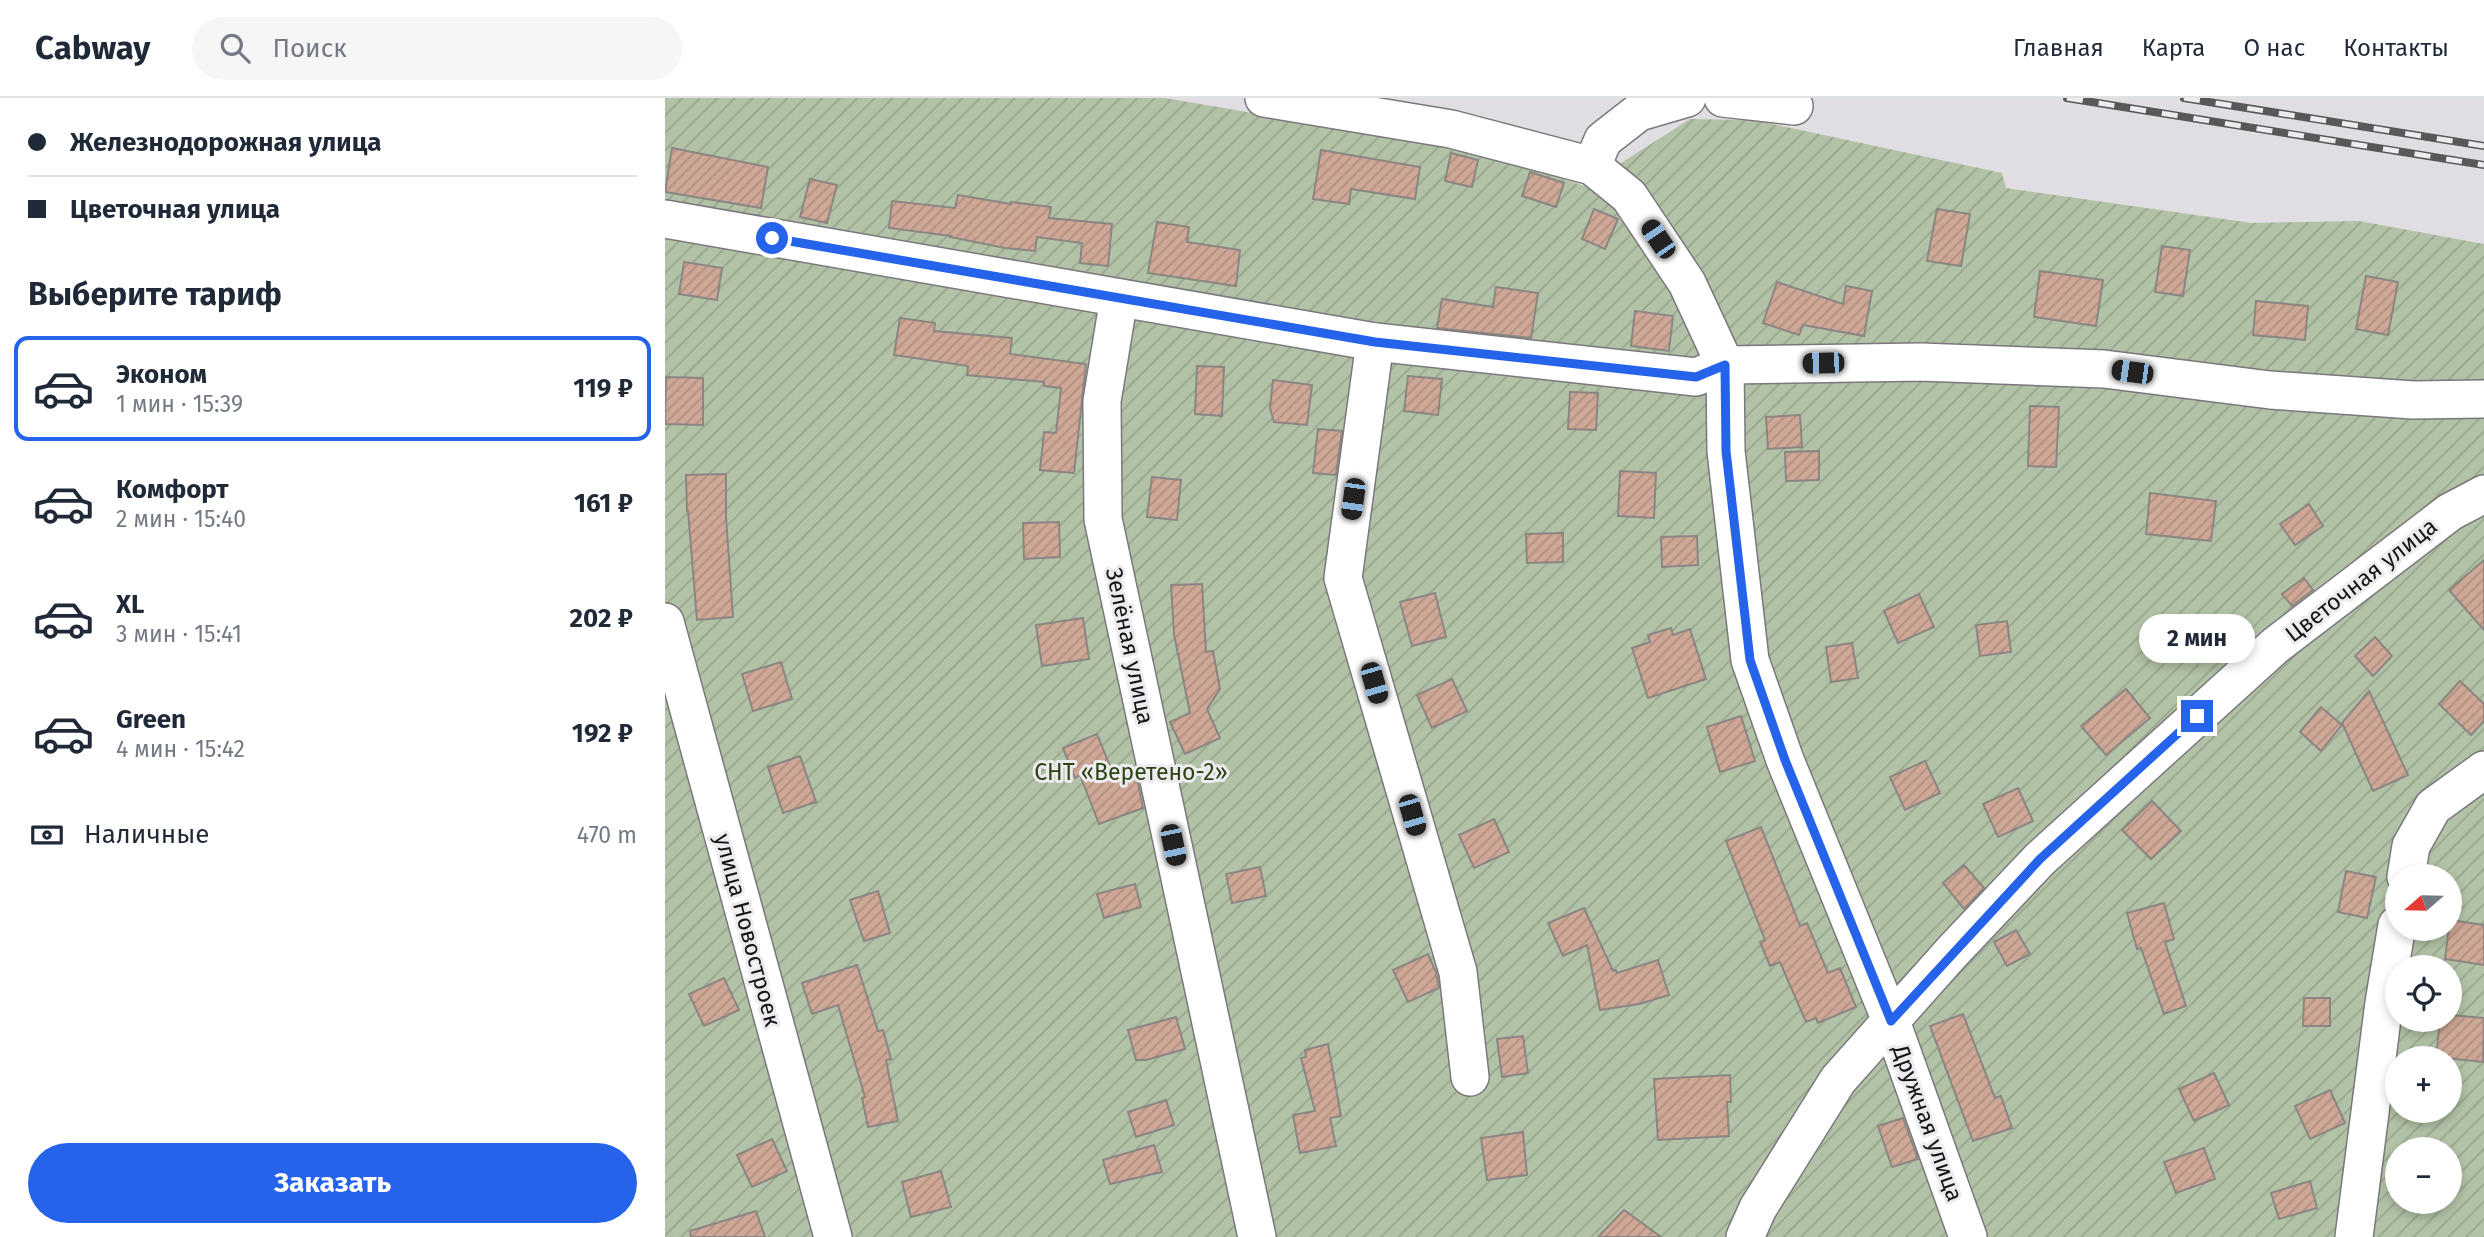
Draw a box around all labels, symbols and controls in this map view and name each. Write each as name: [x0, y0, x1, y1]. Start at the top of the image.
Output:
search box: [192, 17, 682, 80]
text: Cabway: [35, 28, 150, 68]
icon: search: [216, 29, 254, 67]
text: Поиск: [272, 33, 347, 64]
text: Главная: [2013, 34, 2104, 62]
text: Карта: [2142, 34, 2205, 62]
text: О нас: [2243, 34, 2305, 62]
text: Контакты: [2343, 34, 2449, 62]
text: Железнодорожная улица: [70, 127, 381, 158]
text: Цветочная улица: [70, 194, 280, 225]
car: [1638, 216, 1679, 262]
route start: [756, 222, 788, 254]
text: Выберите тариф: [28, 275, 282, 313]
car: [1802, 352, 1845, 374]
icon: car: [32, 357, 95, 420]
text: Эконом: [116, 359, 207, 390]
car: [2110, 359, 2155, 385]
text: 119 ₽: [573, 373, 633, 404]
text: 1 мин · 15:39: [116, 390, 243, 418]
icon: car: [32, 472, 95, 535]
text: Комфорт: [116, 474, 229, 505]
car: [1340, 477, 1367, 521]
text: 161 ₽: [574, 488, 633, 519]
text: 2 мин · 15:40: [116, 505, 246, 533]
street label: Цветочная улица: [2279, 512, 2443, 648]
street label: Зелёная улица: [1100, 565, 1160, 727]
icon: car: [32, 587, 95, 650]
text: XL: [116, 589, 144, 620]
text: 202 ₽: [570, 603, 633, 634]
callout: 2 мин: [2139, 614, 2255, 664]
text: 3 мин · 15:41: [116, 620, 242, 648]
text: 2 мин: [2167, 624, 2227, 652]
car: [1359, 660, 1390, 706]
route end: [2181, 700, 2213, 732]
icon: car: [32, 702, 95, 765]
text: Green: [116, 704, 186, 735]
text: 192 ₽: [572, 718, 633, 749]
text: 4 мин · 15:42: [116, 735, 245, 763]
park label: СНТ «Веретено-2»: [1034, 758, 1228, 786]
car: [1397, 792, 1428, 838]
icon: cash: [28, 816, 66, 854]
text: Наличные: [84, 819, 209, 850]
text: 470 m: [577, 821, 637, 849]
car: [1159, 822, 1188, 868]
street label: улица Новостроек: [709, 831, 787, 1030]
north arrow: [2385, 864, 2462, 942]
map controls: [2385, 864, 2462, 1214]
button: locate: [2385, 955, 2462, 1032]
street label: Дружная улица: [1886, 1040, 1969, 1205]
button: +: [2385, 1046, 2462, 1123]
button: −: [2385, 1137, 2462, 1214]
button: Заказать: [28, 1143, 637, 1223]

